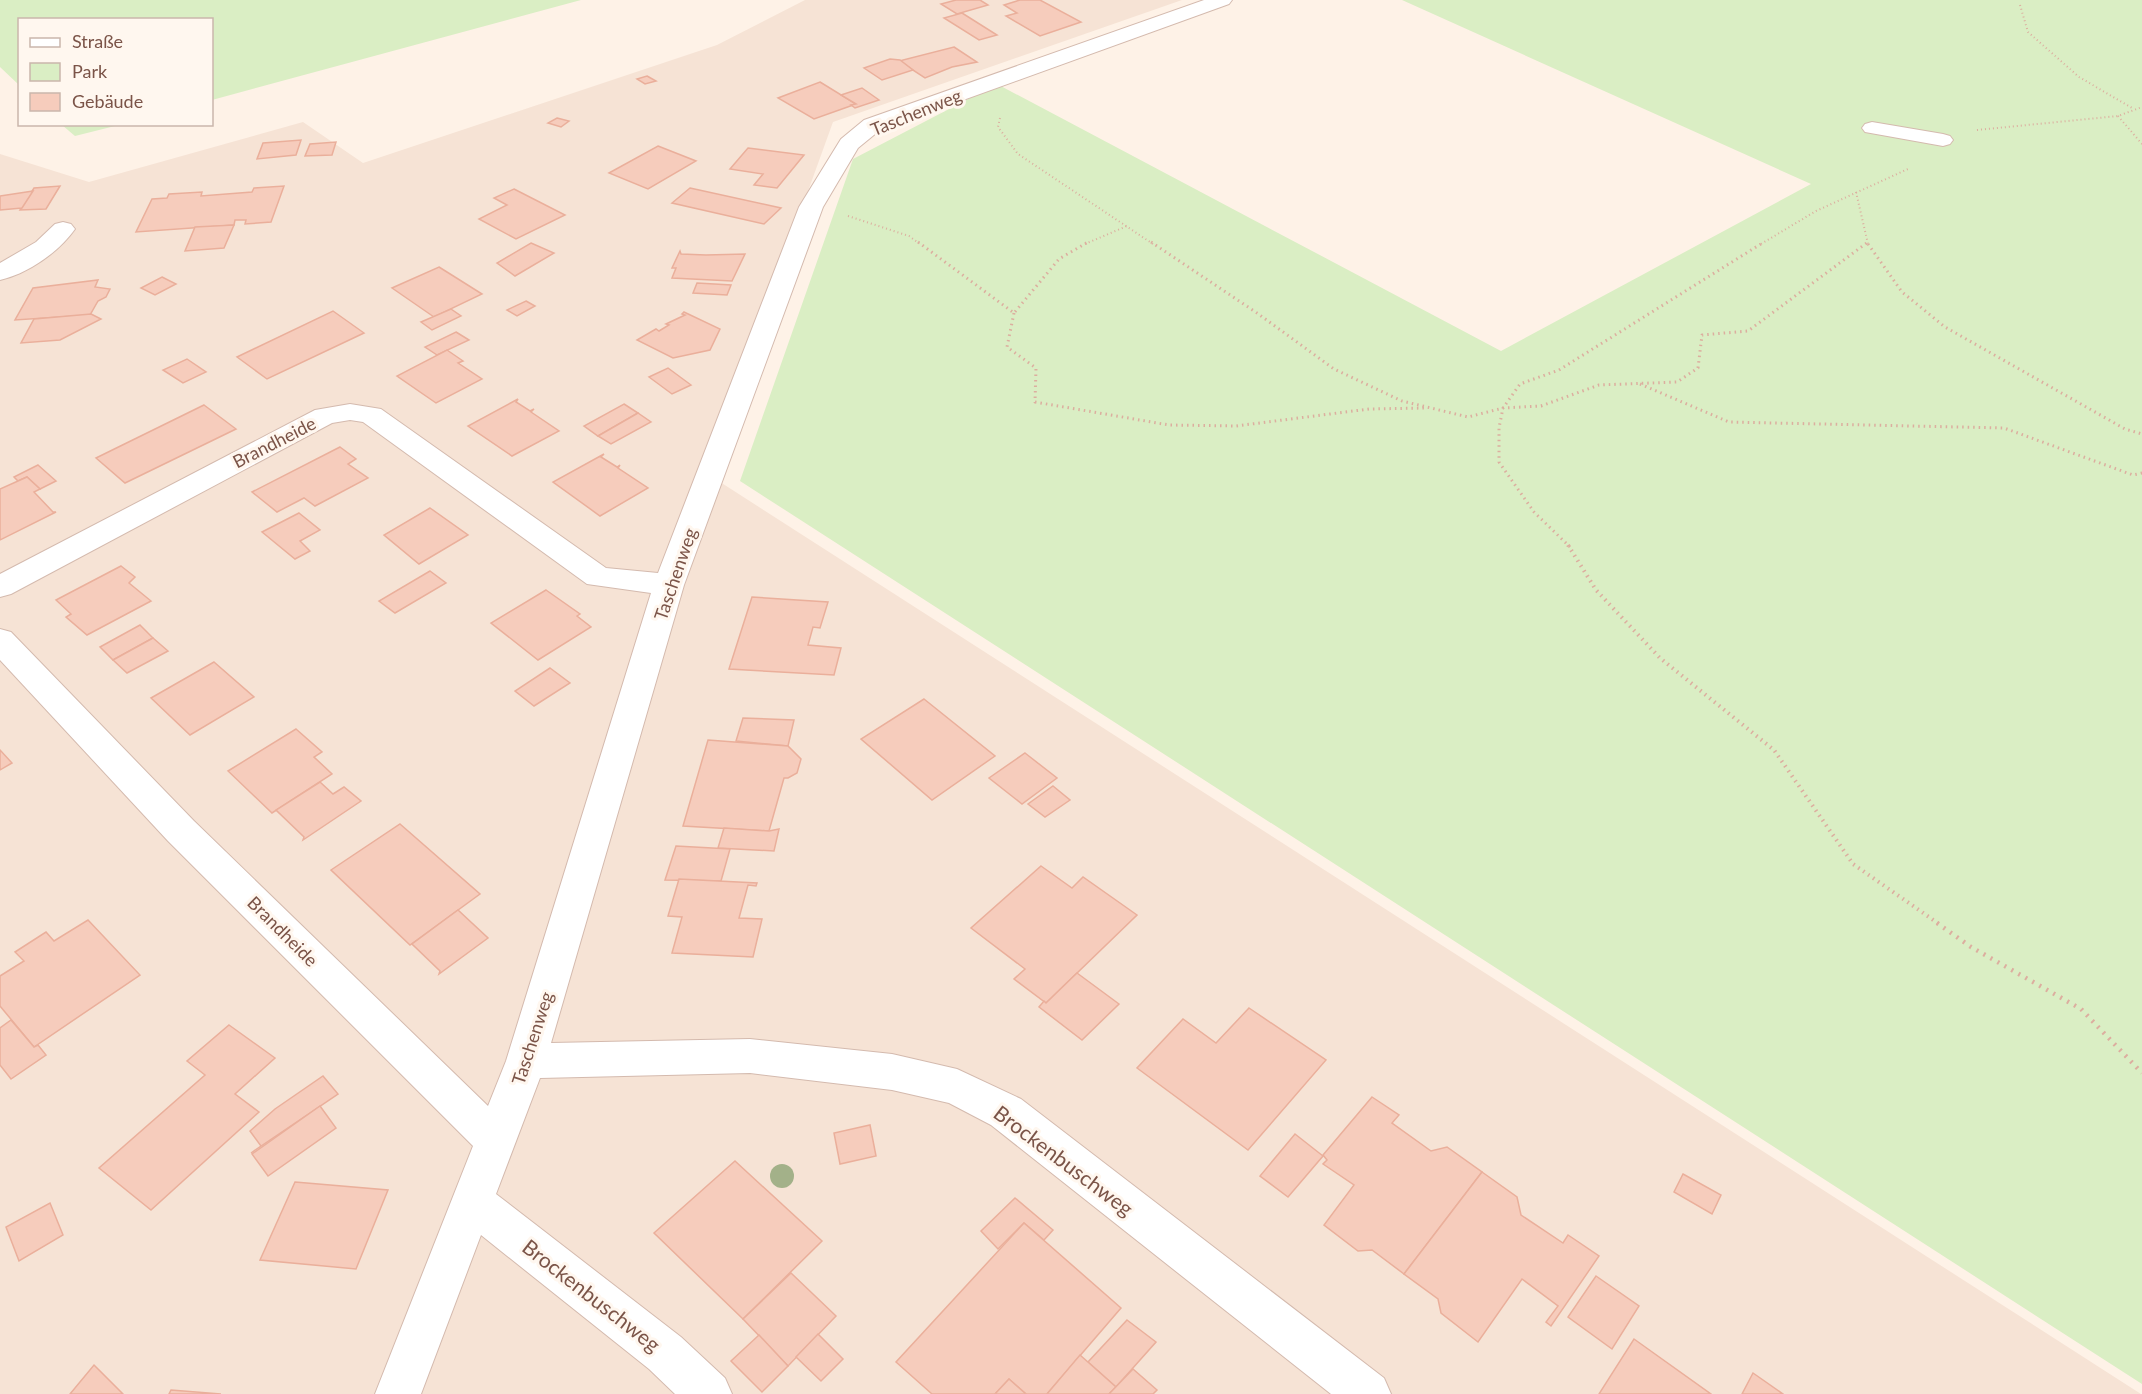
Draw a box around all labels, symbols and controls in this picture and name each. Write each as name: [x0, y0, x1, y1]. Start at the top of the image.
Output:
legend: [18, 18, 213, 126]
text: Straße: [72, 30, 123, 52]
text: Park: [72, 60, 108, 82]
street label: Taschenweg: [867, 84, 965, 140]
text: Gebäude: [72, 90, 143, 112]
street label: Brandheide: [229, 412, 319, 472]
street label: Taschenweg: [649, 525, 701, 623]
street label: Brandheide: [243, 891, 323, 971]
street label: Taschenweg: [507, 989, 557, 1087]
street label: Brockenbuschweg: [989, 1099, 1139, 1221]
street label: Brockenbuschweg: [518, 1233, 666, 1357]

